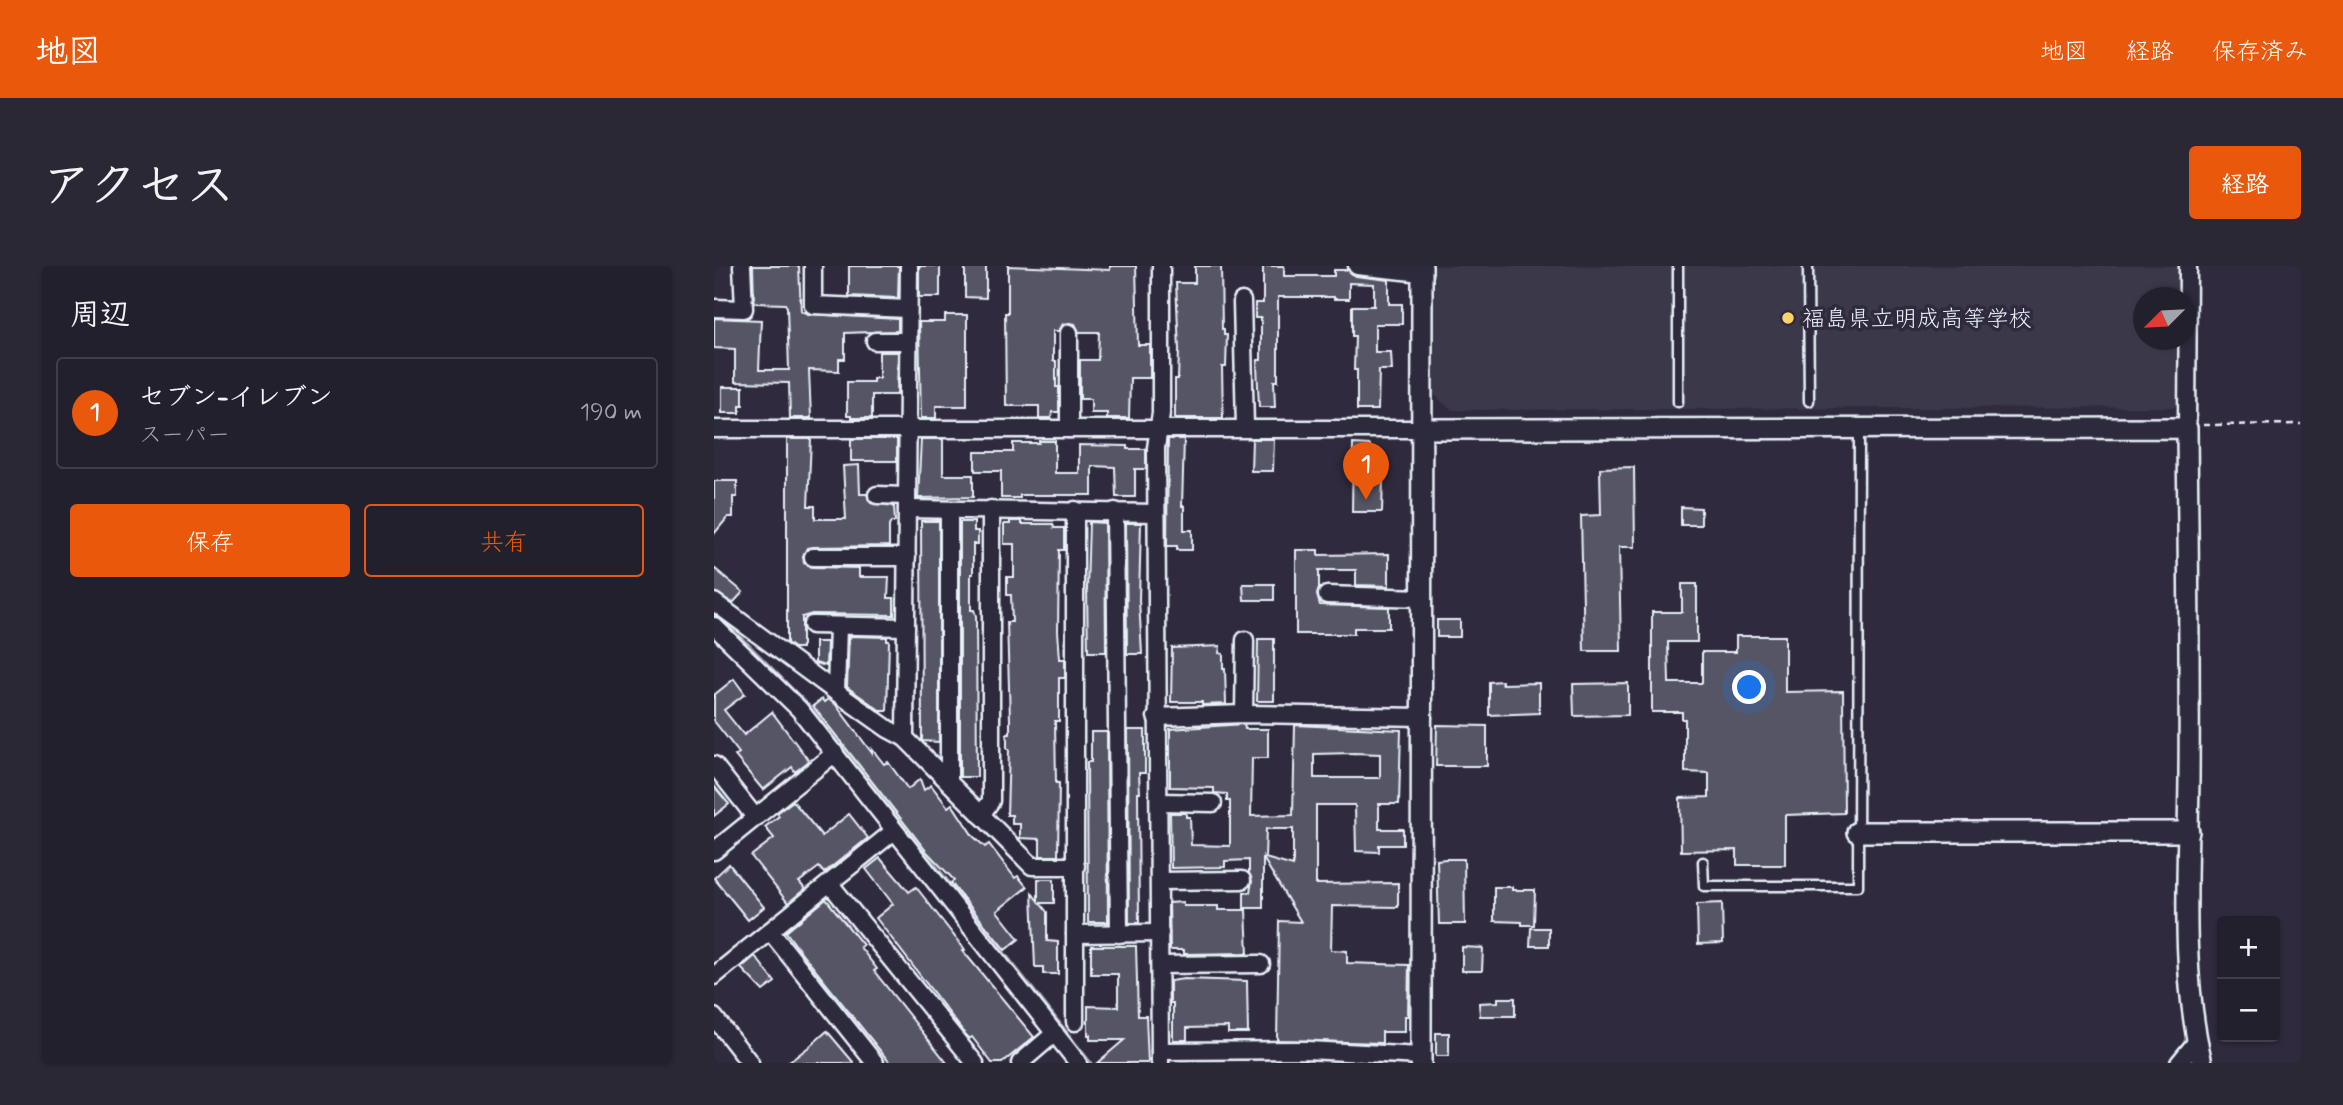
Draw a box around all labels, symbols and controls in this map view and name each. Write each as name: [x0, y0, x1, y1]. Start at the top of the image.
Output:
text: 地図: [35, 31, 101, 75]
text: 地図: [2040, 37, 2088, 68]
text: 経路: [2126, 37, 2174, 68]
text: 保存済み: [2212, 37, 2308, 68]
button: 経路: [2189, 146, 2301, 219]
text: アクセス: [42, 155, 235, 220]
north arrow: [2133, 287, 2196, 350]
text: 周辺: [70, 296, 130, 335]
place label: 福島県立明成高等学校: [1802, 305, 2032, 335]
marker: 福島県立明成高等学校: [1780, 310, 1796, 326]
text: セブン-イレブン: [139, 381, 333, 415]
text: 1: [90, 398, 100, 428]
text: 190 m: [580, 398, 642, 428]
text: スーパー: [139, 421, 230, 451]
pin: 1: [1343, 442, 1389, 500]
button: 保存: [70, 504, 350, 577]
button: 共有: [364, 504, 644, 577]
your location: [1732, 670, 1766, 704]
map controls: [2217, 916, 2280, 1042]
button: +: [2217, 916, 2280, 979]
button: −: [2217, 979, 2280, 1042]

